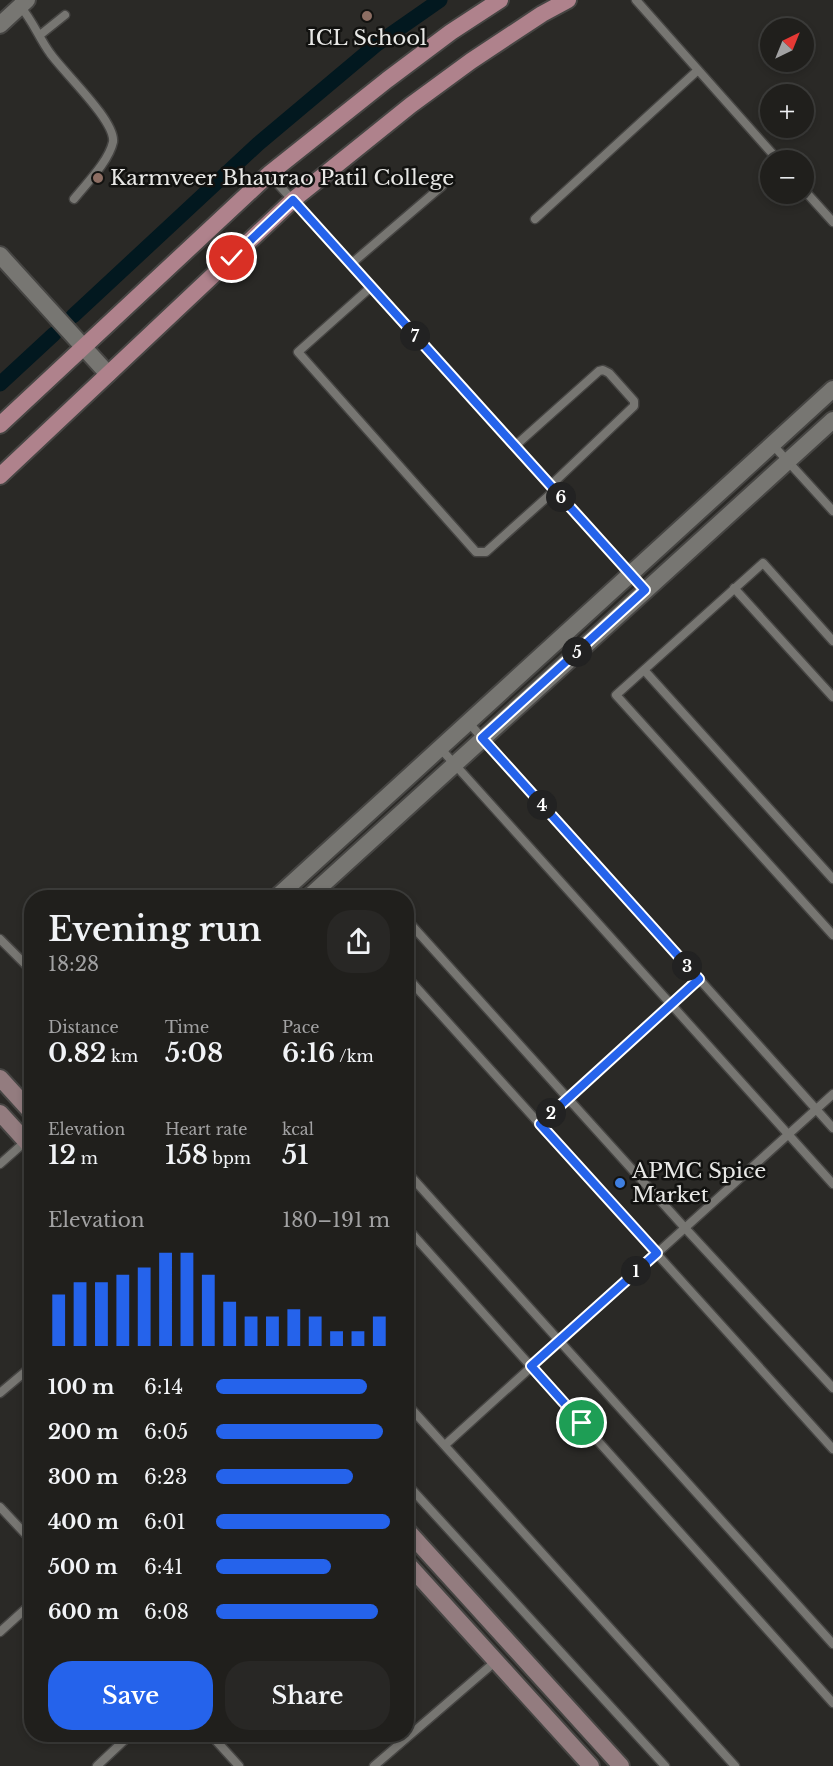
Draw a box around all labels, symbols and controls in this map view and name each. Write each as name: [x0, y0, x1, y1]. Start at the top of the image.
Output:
marker: ICL School: [360, 9, 374, 23]
north arrow: [760, 18, 814, 72]
map controls: [760, 18, 814, 204]
place label: ICL School: [307, 25, 427, 51]
button: +: [760, 84, 814, 138]
button: −: [760, 150, 814, 204]
place label: Karmveer Bhaurao Patil College: [110, 165, 454, 191]
marker: Karmveer Bhaurao Patil College: [91, 171, 105, 185]
pin: [206, 232, 257, 283]
icon: check: [215, 241, 248, 274]
pin: 7: [400, 321, 430, 351]
text: 7: [411, 326, 419, 346]
pin: 6: [546, 482, 576, 512]
text: 6: [556, 487, 566, 507]
pin: 5: [562, 637, 592, 667]
text: 5: [572, 642, 582, 662]
pin: 4: [527, 790, 557, 820]
text: 4: [537, 795, 547, 815]
text: Evening run: [48, 909, 262, 950]
button: share: [327, 910, 390, 973]
pin: 3: [672, 951, 702, 981]
text: 18:28: [48, 952, 99, 976]
text: 3: [682, 956, 692, 976]
text: Distance: [48, 1017, 119, 1037]
text: Time: [165, 1017, 209, 1037]
text: Pace: [282, 1017, 319, 1037]
text: 0.82: [48, 1037, 107, 1069]
text: 5:08: [165, 1037, 223, 1069]
text: 6:16: [282, 1037, 335, 1069]
text: km: [107, 1046, 138, 1066]
text: /km: [335, 1046, 374, 1066]
pin: 2: [536, 1098, 566, 1128]
text: 2: [546, 1103, 556, 1123]
text: Elevation: [48, 1119, 125, 1139]
text: Heart rate: [165, 1119, 247, 1139]
text: kcal: [282, 1119, 314, 1139]
text: 12: [48, 1139, 76, 1171]
text: 158: [165, 1139, 208, 1171]
text: 51: [282, 1139, 309, 1171]
text: m: [76, 1148, 98, 1168]
text: bpm: [208, 1148, 251, 1168]
place label: APMC Spice Market: [631, 1158, 766, 1208]
marker: APMC Spice Market: [613, 1176, 627, 1190]
text: Elevation: [48, 1208, 145, 1232]
text: 180–191 m: [282, 1208, 390, 1232]
pin: 1: [621, 1256, 651, 1286]
text: 1: [633, 1261, 639, 1281]
text: 100 m: [48, 1375, 114, 1399]
text: 6:14: [144, 1375, 183, 1399]
pin: [556, 1397, 607, 1448]
icon: arrive: [565, 1406, 598, 1439]
text: 200 m: [48, 1420, 119, 1444]
text: 6:05: [144, 1420, 188, 1444]
text: 300 m: [48, 1465, 118, 1489]
text: 6:23: [144, 1465, 187, 1489]
text: 400 m: [48, 1510, 119, 1534]
text: 6:01: [144, 1510, 186, 1534]
text: 500 m: [48, 1555, 118, 1579]
text: 6:41: [144, 1555, 183, 1579]
text: 600 m: [48, 1600, 119, 1624]
text: 6:08: [144, 1600, 189, 1624]
button: Save: [48, 1661, 213, 1730]
button: Share: [225, 1661, 390, 1730]

